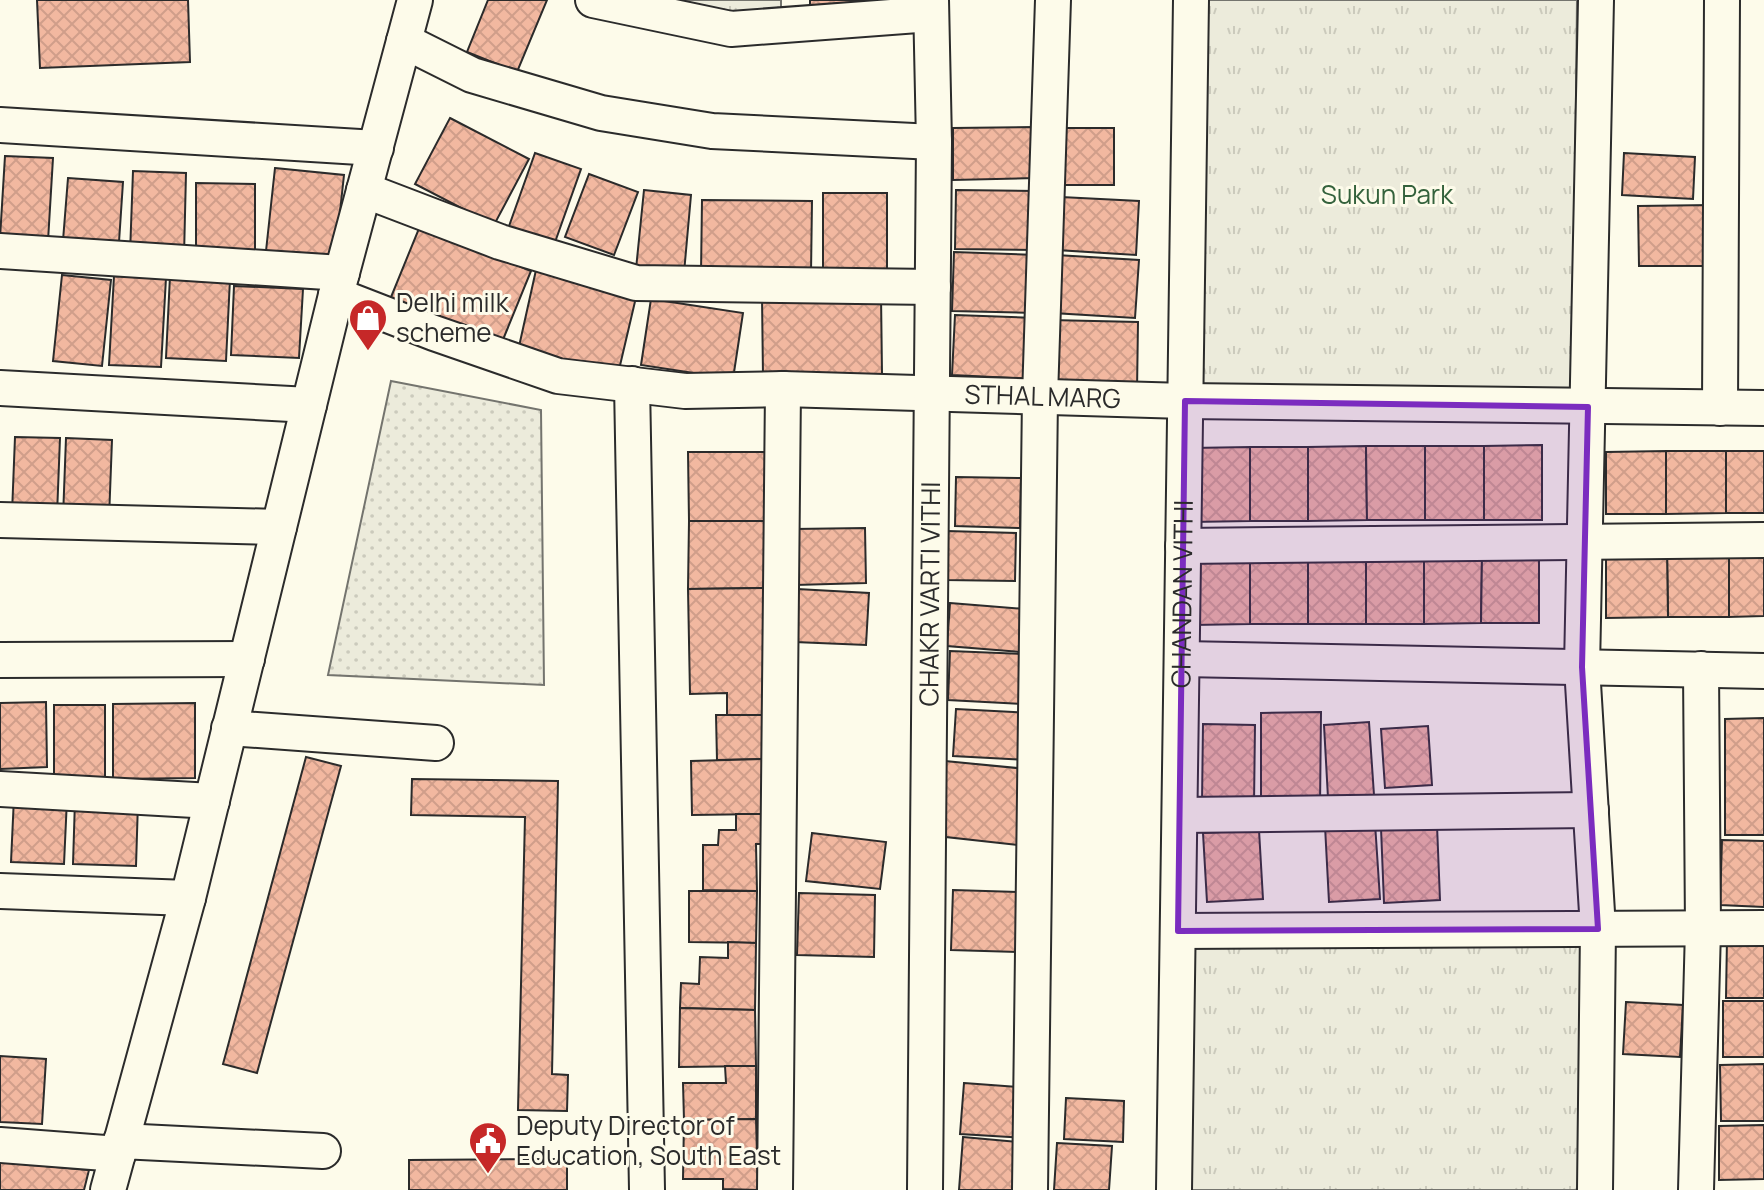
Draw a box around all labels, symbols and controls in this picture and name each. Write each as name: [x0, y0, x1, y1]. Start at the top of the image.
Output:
park label: Sukun Park: [1321, 176, 1454, 212]
place label: Delhi milk scheme: [396, 284, 510, 350]
shop icon: Delhi milk scheme: [347, 297, 389, 352]
street label: STHAL MARG: [964, 375, 1121, 416]
street label: CHAKR VARTI VITHI: [910, 482, 948, 707]
street label: CHANDAN VITHI: [1162, 500, 1201, 688]
place label: Deputy Director of Education, South East: [516, 1107, 781, 1173]
public building icon: Deputy Director of Education, South East: [467, 1120, 509, 1175]

